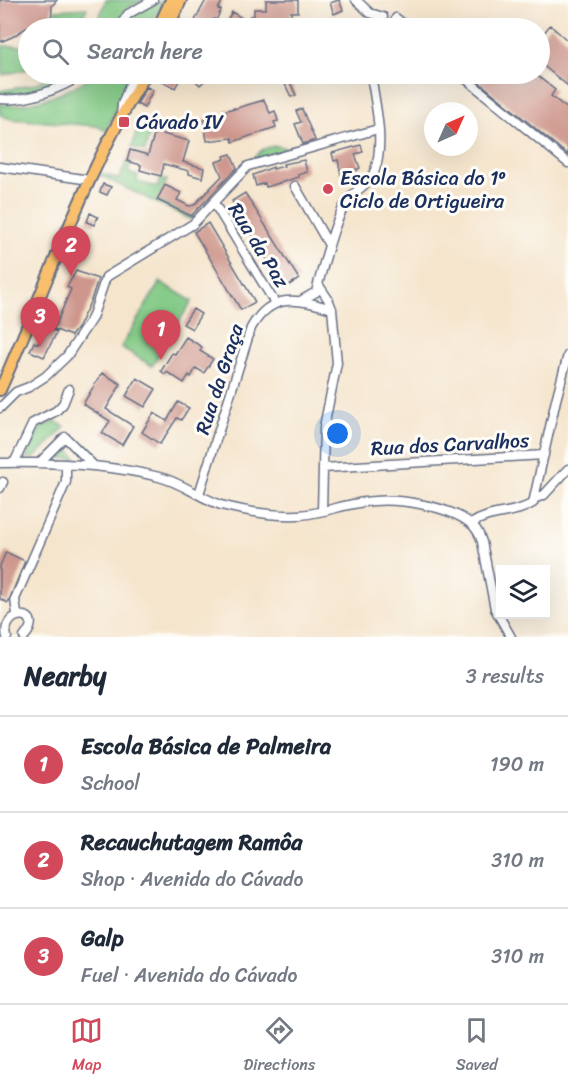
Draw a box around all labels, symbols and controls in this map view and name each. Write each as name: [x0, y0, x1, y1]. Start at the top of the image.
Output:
search box: [18, 18, 550, 84]
text: Search here: [87, 32, 203, 71]
icon: search: [39, 35, 72, 68]
north arrow: [424, 102, 478, 156]
place label: Cávado IV: [136, 105, 224, 140]
marker: Cávado IV: [117, 115, 131, 129]
place label: Escola Básica do 1º Ciclo de Ortigueira: [340, 161, 506, 219]
marker: Escola Básica do 1º Ciclo de Ortigueira: [321, 182, 335, 196]
street label: Rua da Paz: [218, 195, 299, 295]
pin: 2: [52, 226, 90, 276]
pin: 3: [20, 298, 60, 347]
pin: 1: [142, 310, 180, 360]
street label: Rua da Graça: [185, 318, 254, 439]
your location: [323, 419, 352, 448]
street label: Rua dos Carvalhos: [370, 423, 531, 466]
map controls: [496, 565, 550, 619]
button: layers: [496, 565, 550, 619]
text: Nearby: [24, 653, 106, 699]
text: 3 results: [466, 659, 544, 694]
text: Escola Básica de Palmeira: [81, 727, 331, 766]
text: 1: [39, 747, 48, 782]
text: 190 m: [490, 747, 544, 782]
text: School: [81, 766, 140, 801]
text: Recauchutagem Ramôa: [81, 823, 302, 862]
text: 2: [38, 843, 49, 878]
text: 310 m: [491, 843, 544, 878]
text: Shop · Avenida do Cávado: [81, 862, 304, 897]
text: Galp: [81, 919, 124, 958]
text: 3: [38, 939, 49, 974]
text: 310 m: [491, 939, 544, 974]
text: Fuel · Avenida do Cávado: [81, 958, 297, 993]
tab: Map: [70, 1014, 103, 1079]
tab: Directions: [244, 1014, 315, 1079]
tab: Saved: [456, 1014, 498, 1079]

